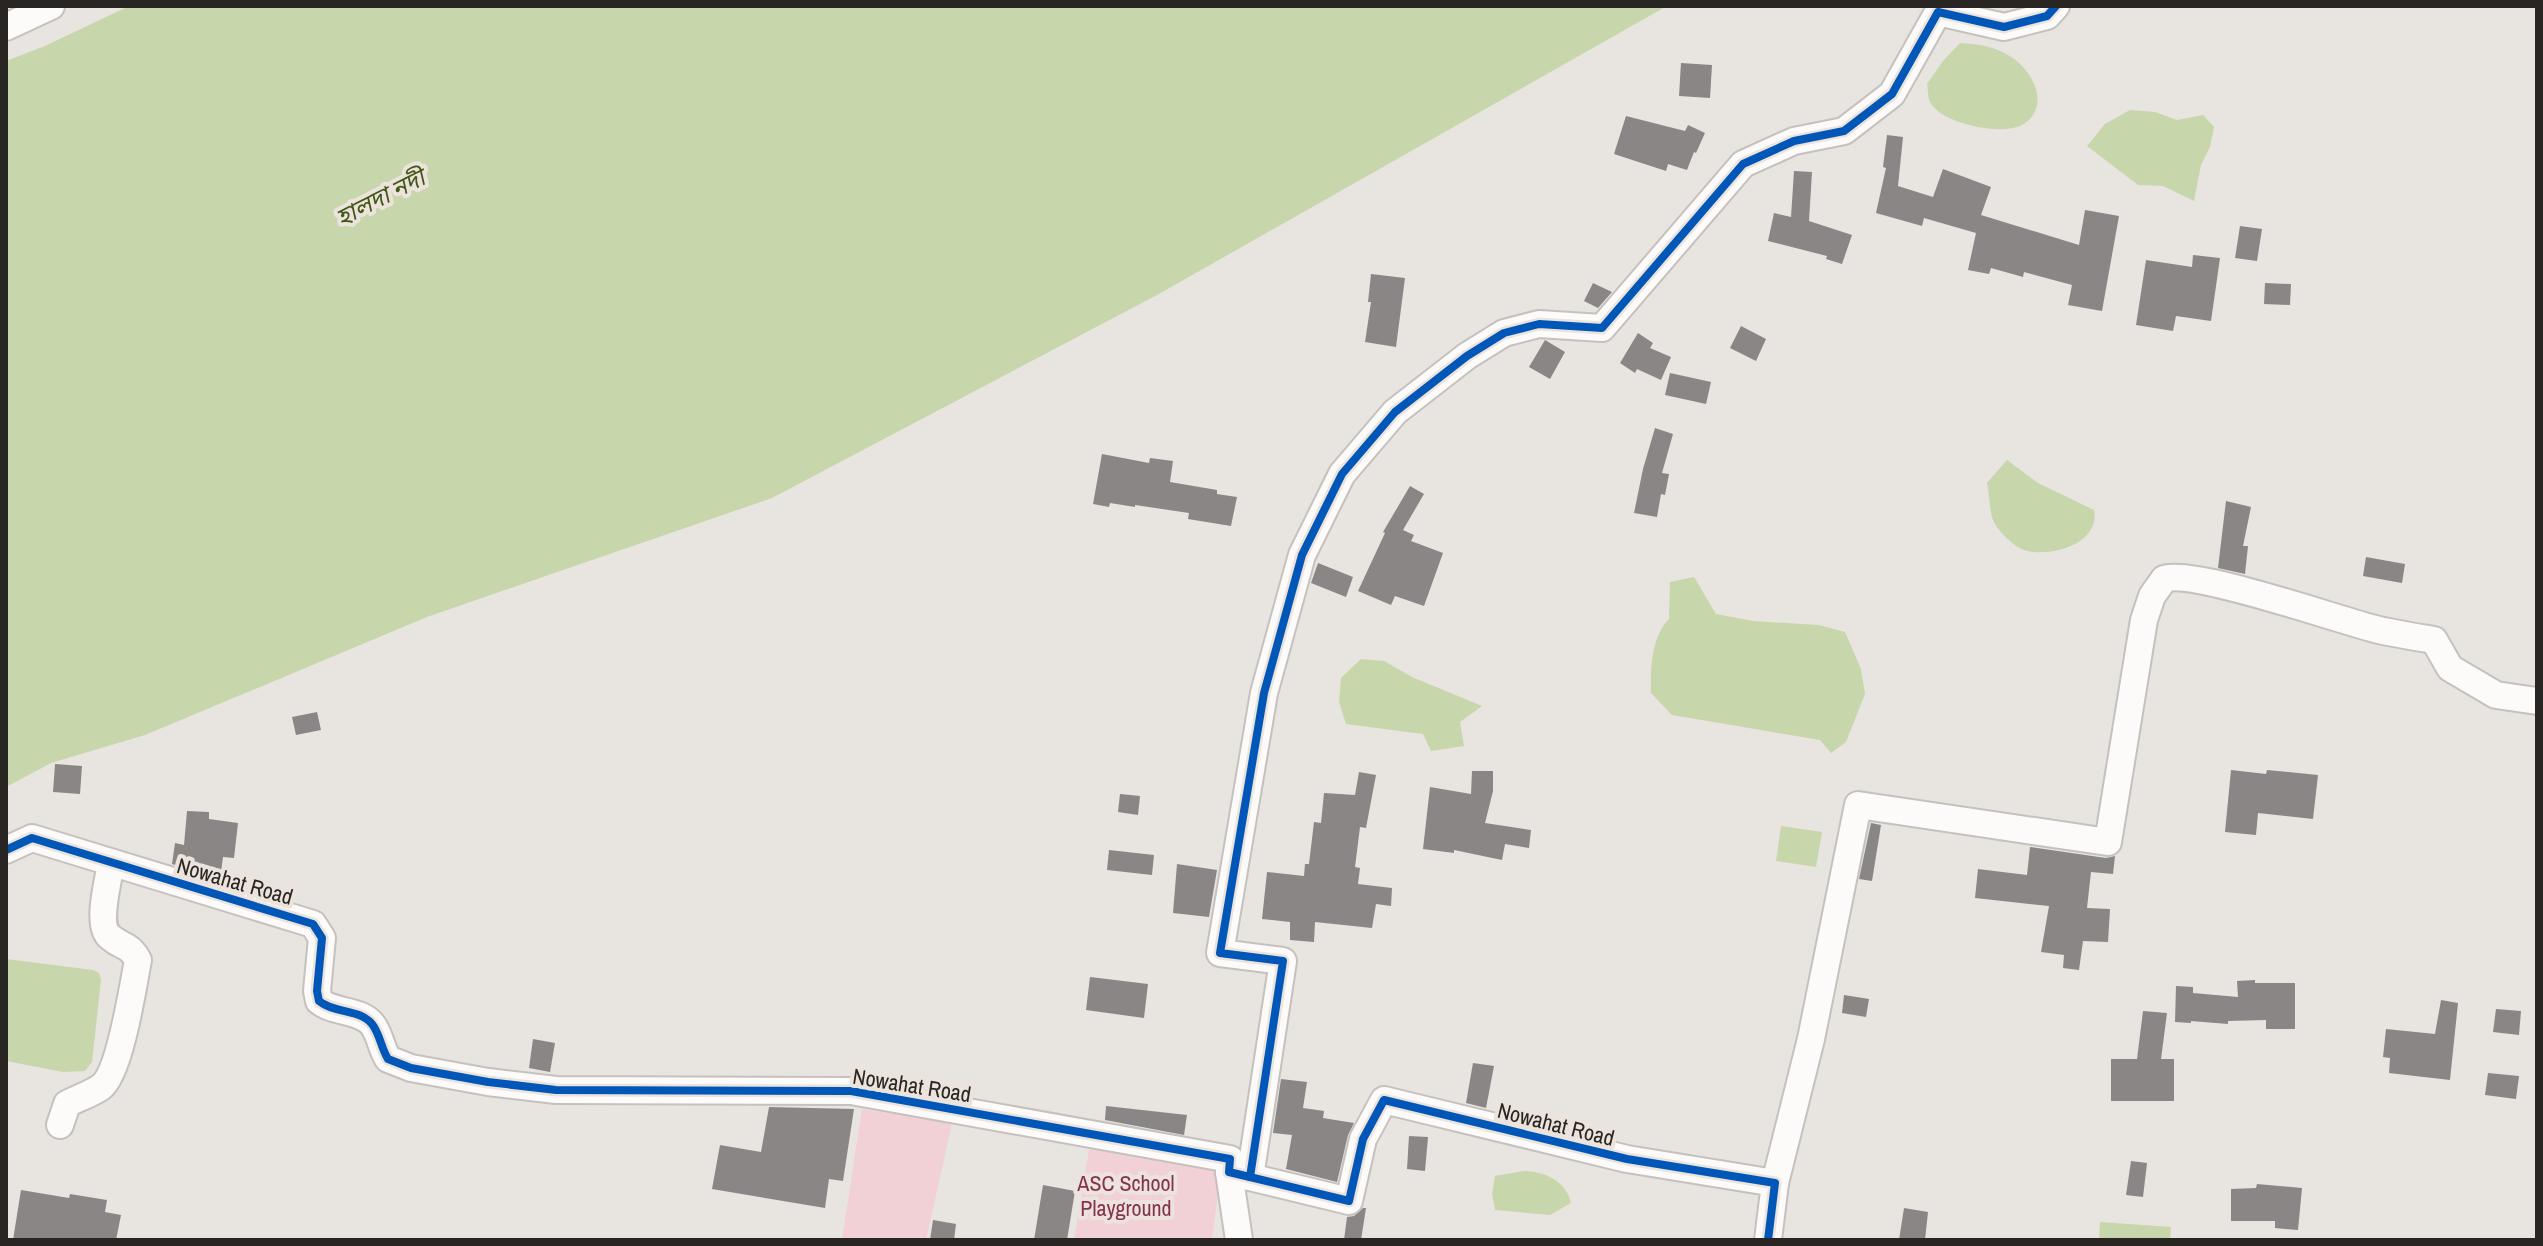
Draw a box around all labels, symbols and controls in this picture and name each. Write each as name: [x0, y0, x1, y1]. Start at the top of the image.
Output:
water label: হালদা নদী: [330, 159, 434, 233]
street label: Nowahat Road: [174, 850, 296, 912]
street label: Nowahat Road: [851, 1061, 973, 1109]
street label: Nowahat Road: [1494, 1095, 1618, 1153]
park label: ASC School Playground: [1076, 1168, 1175, 1223]

